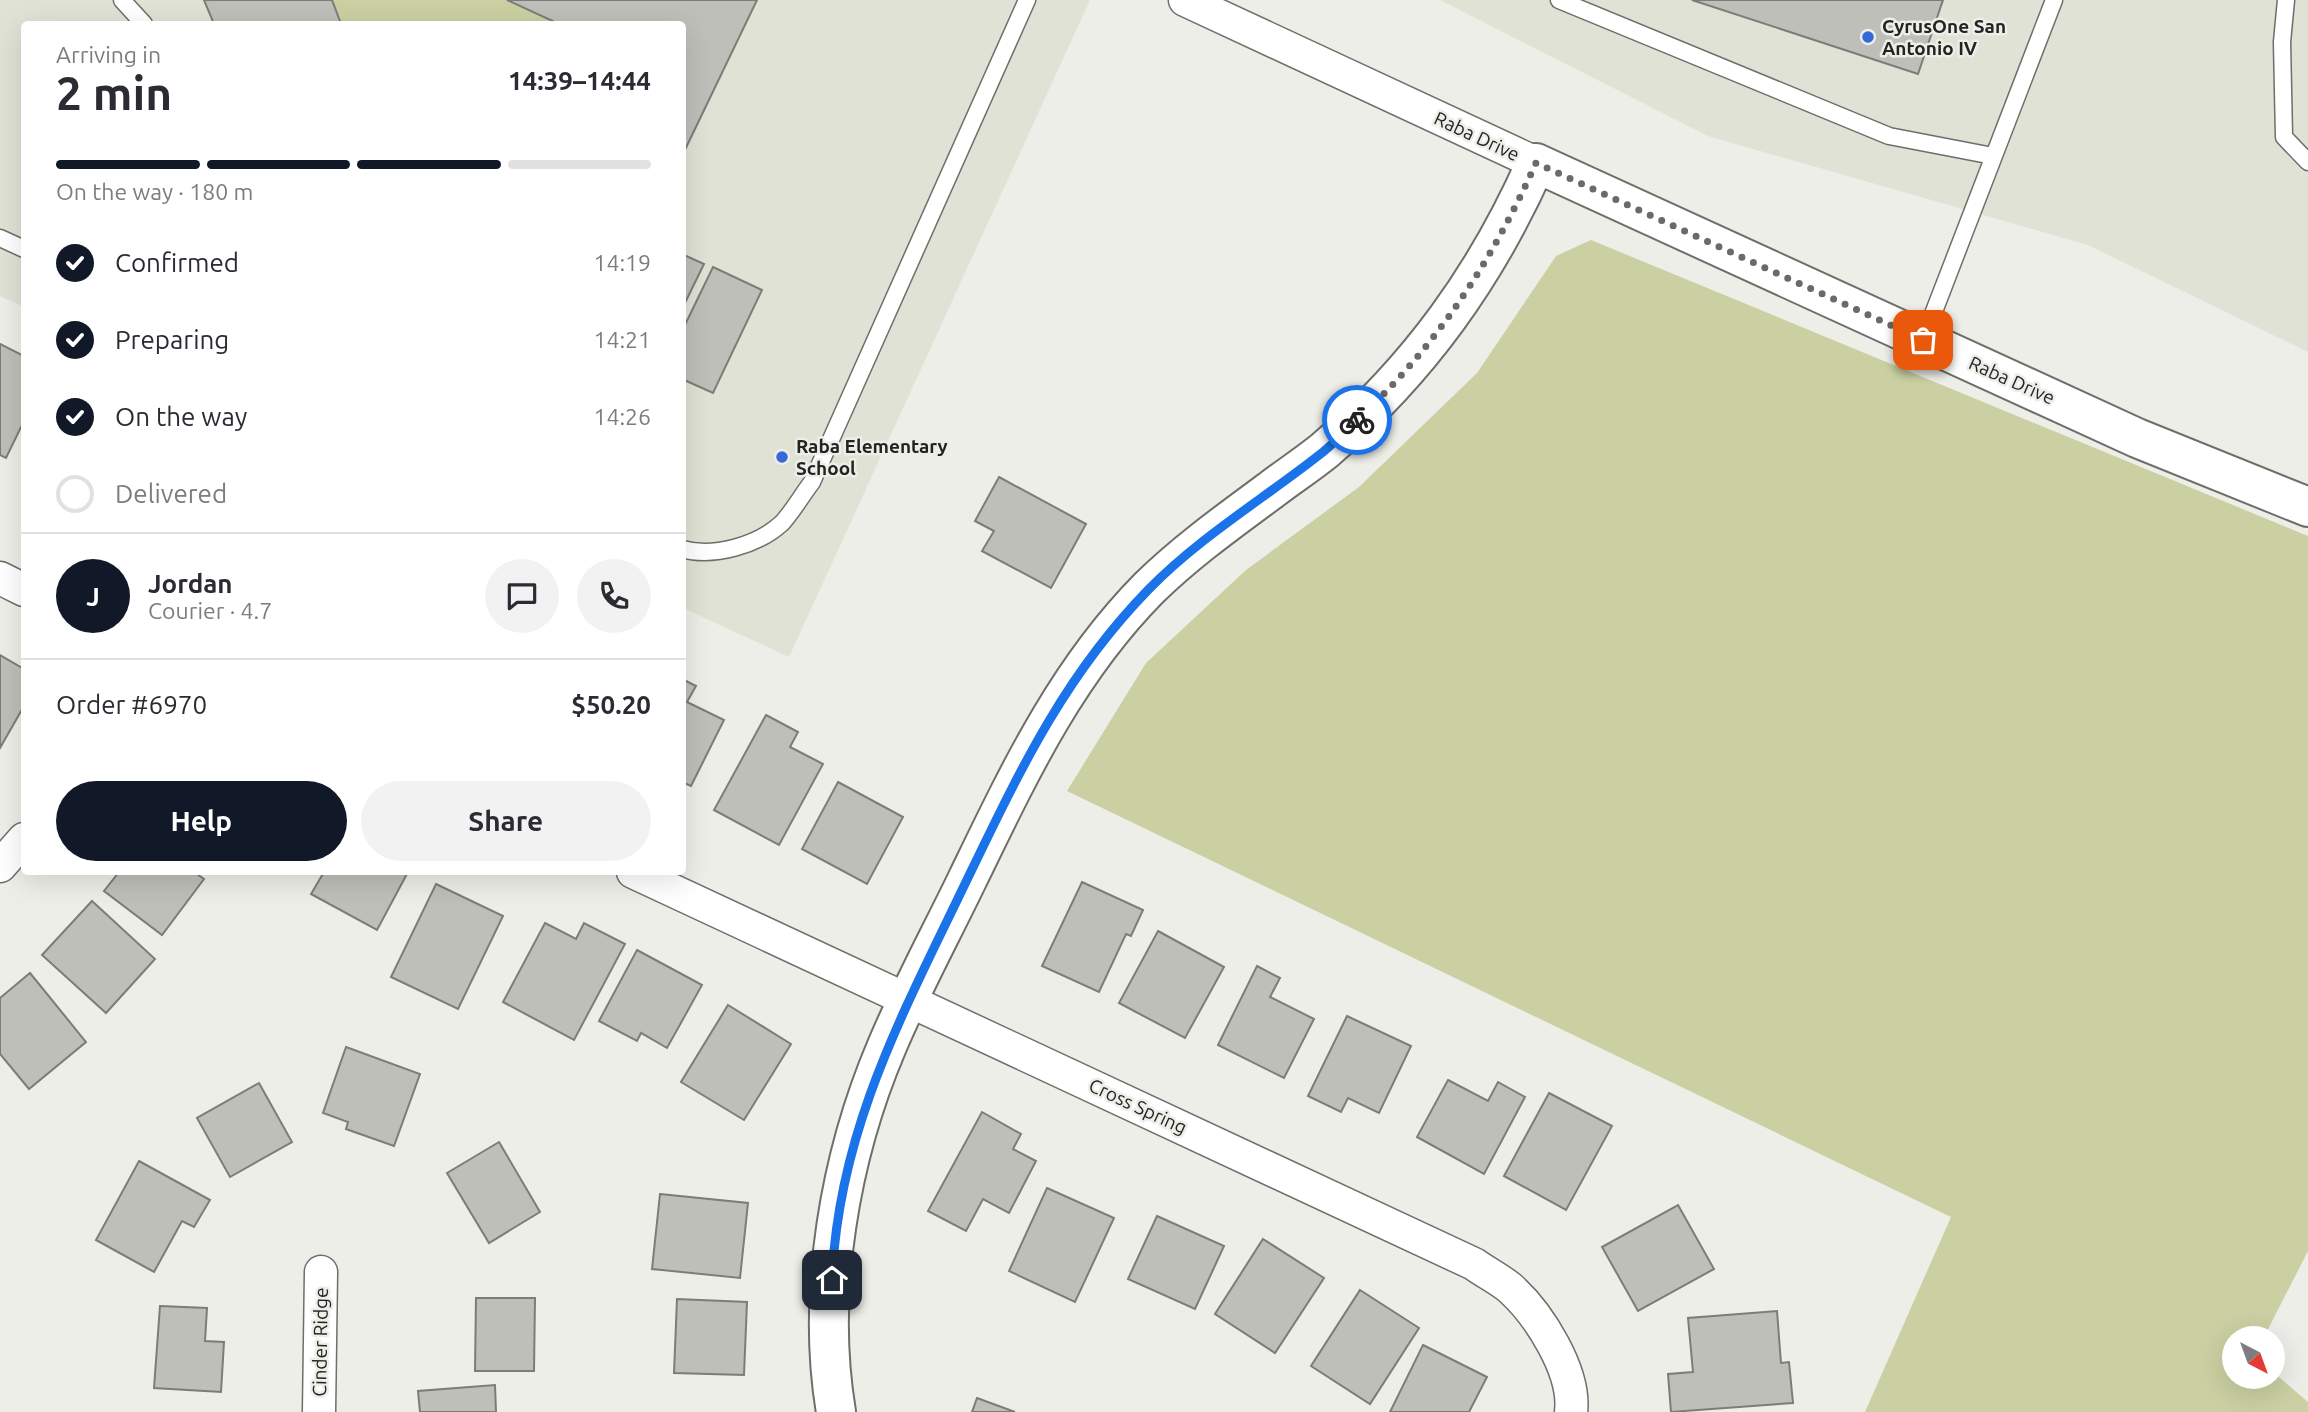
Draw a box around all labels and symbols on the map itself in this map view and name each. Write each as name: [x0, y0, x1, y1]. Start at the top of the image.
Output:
place label: CyrusOne San Antonio IV: [1882, 15, 2006, 59]
marker: CyrusOne San Antonio IV: [1860, 29, 1876, 45]
street label: Raba Drive: [1431, 107, 1523, 165]
pin: [1893, 310, 1953, 370]
street label: Raba Drive: [1966, 351, 2058, 409]
courier: [1322, 385, 1392, 455]
place label: Raba Elementary School: [796, 435, 948, 479]
marker: Raba Elementary School: [774, 449, 790, 465]
street label: Cross Spring: [1086, 1074, 1190, 1138]
pin: [802, 1250, 862, 1310]
street label: Cinder Ridge: [308, 1287, 332, 1397]
north arrow: [2222, 1326, 2286, 1390]

